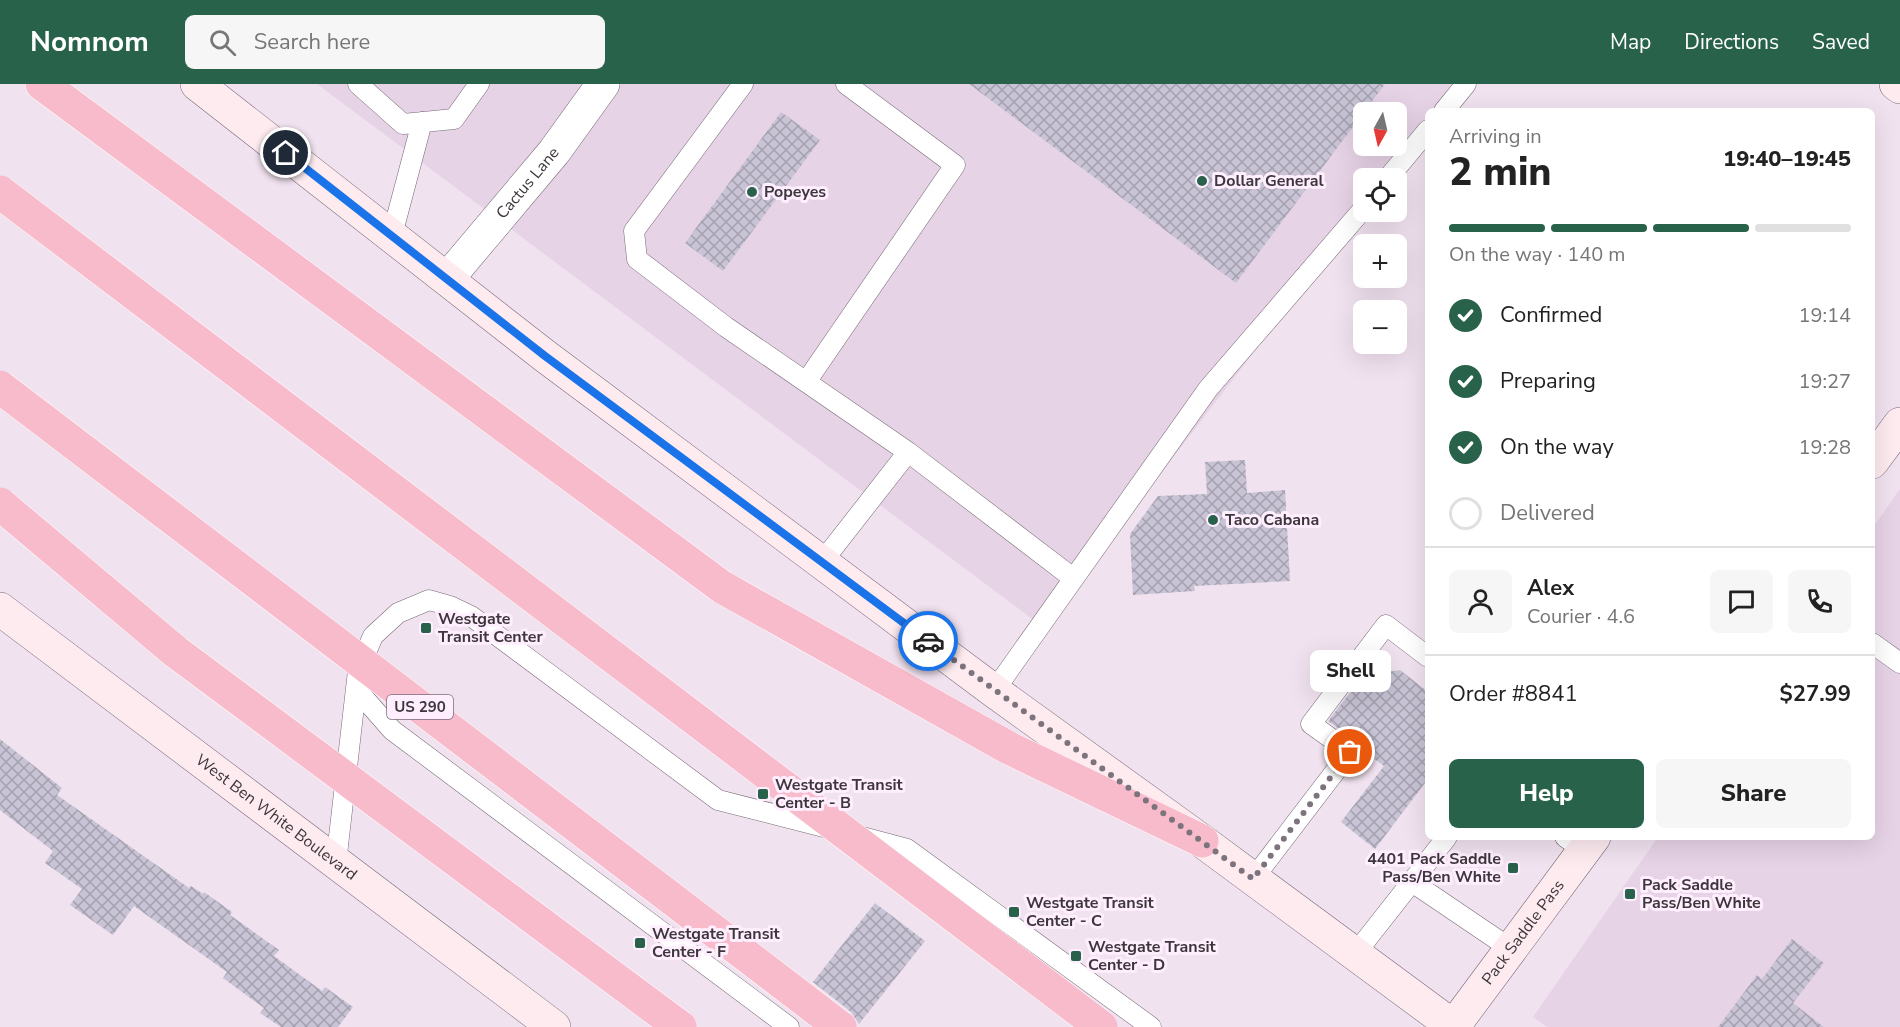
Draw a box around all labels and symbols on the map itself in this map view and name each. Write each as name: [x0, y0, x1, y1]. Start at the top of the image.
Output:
north arrow: [1353, 102, 1407, 156]
pin: [260, 127, 311, 178]
street label: Cactus Lane: [491, 142, 564, 224]
place label: Dollar General: [1214, 170, 1324, 192]
marker: Dollar General: [1195, 174, 1209, 188]
place label: Popeyes: [764, 181, 826, 203]
marker: Popeyes: [745, 185, 759, 199]
place label: Taco Cabana: [1225, 509, 1319, 531]
marker: Taco Cabana: [1206, 513, 1220, 527]
place label: Westgate Transit Center: [438, 608, 543, 648]
courier: [898, 611, 958, 671]
marker: Westgate Transit Center: [419, 621, 433, 635]
callout: Shell: [1310, 650, 1390, 692]
road number: US 290: [387, 695, 453, 719]
pin: [1324, 726, 1375, 777]
street label: West Ben White Boulevard: [191, 749, 361, 886]
place label: Westgate Transit Center - B: [775, 774, 904, 814]
marker: Westgate Transit Center - B: [756, 787, 770, 801]
place label: 4401 Pack Saddle Pass/Ben White: [1367, 848, 1501, 888]
marker: 4401 Pack Saddle Pass/Ben White: [1506, 861, 1520, 875]
place label: Pack Saddle Pass/Ben White: [1642, 874, 1761, 914]
street label: Pack Saddle Pass: [1477, 875, 1570, 989]
marker: Pack Saddle Pass/Ben White: [1623, 887, 1637, 901]
place label: Westgate Transit Center - C: [1026, 892, 1155, 932]
marker: Westgate Transit Center - C: [1007, 905, 1021, 919]
place label: Westgate Transit Center - F: [652, 923, 781, 963]
marker: Westgate Transit Center - F: [633, 936, 647, 950]
place label: Westgate Transit Center - D: [1088, 936, 1217, 976]
marker: Westgate Transit Center - D: [1069, 949, 1083, 963]

